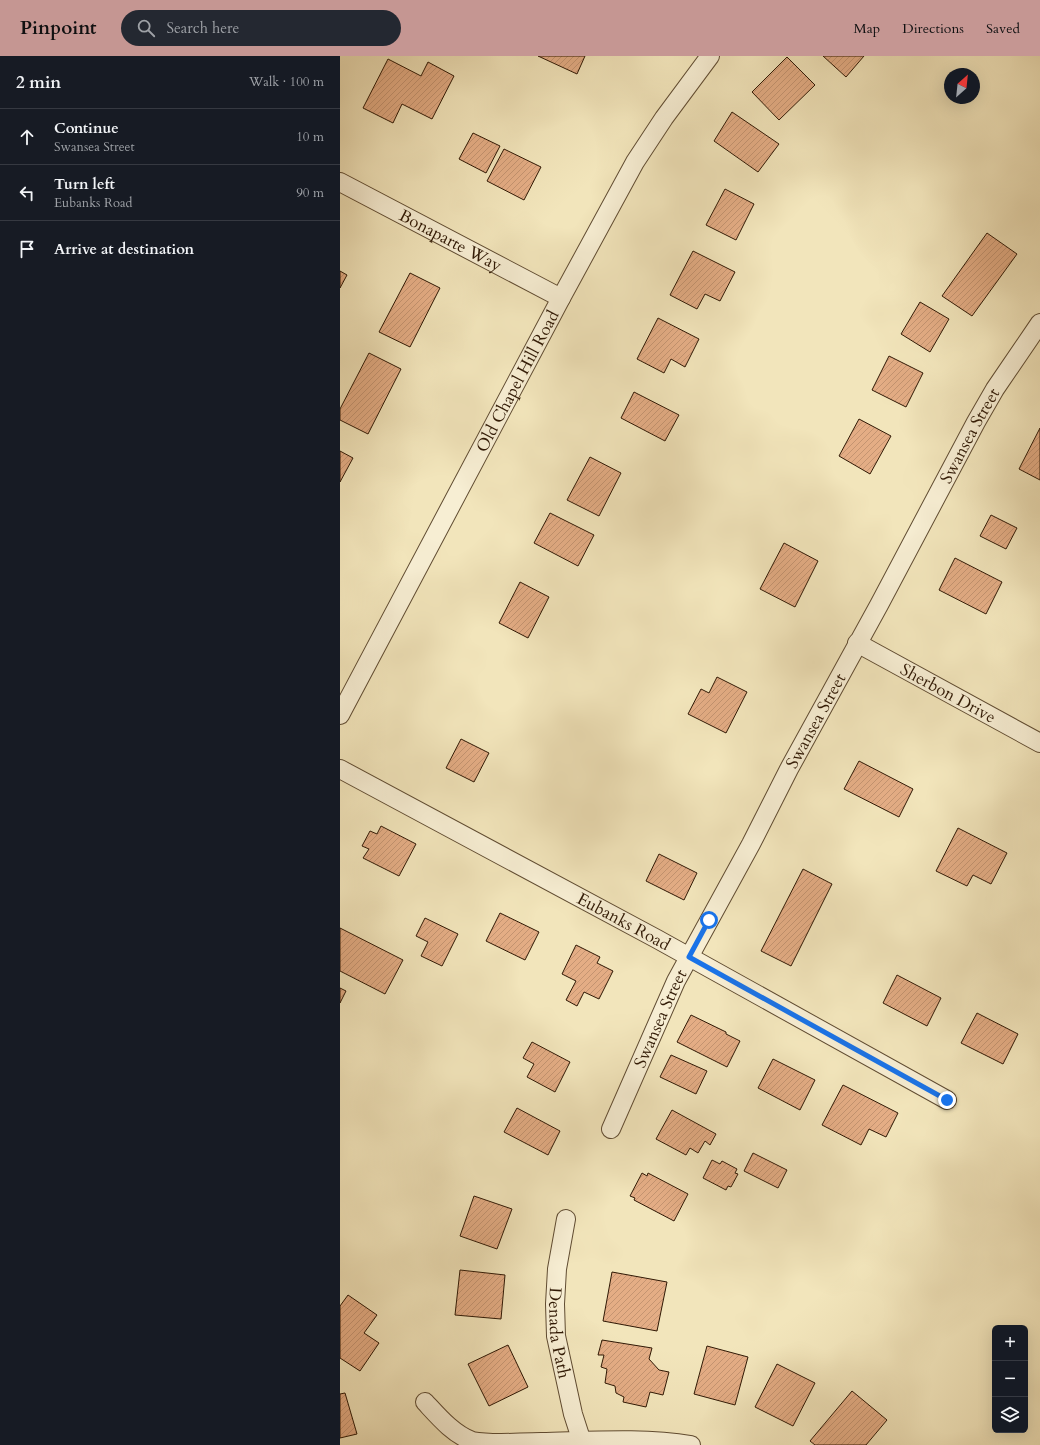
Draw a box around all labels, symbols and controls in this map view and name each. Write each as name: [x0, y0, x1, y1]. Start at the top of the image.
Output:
search box: [121, 10, 401, 46]
text: Pinpoint: [20, 15, 97, 41]
icon: search: [135, 17, 157, 39]
text: Search here: [167, 18, 239, 38]
text: Map: [854, 19, 880, 38]
text: Directions: [902, 19, 964, 38]
text: Saved: [986, 19, 1020, 38]
north arrow: [944, 68, 980, 104]
text: 2 min: [16, 71, 61, 94]
text: Walk · 100 m: [249, 73, 324, 91]
text: Continue: [54, 118, 119, 138]
icon: ahead: [16, 126, 38, 148]
text: 10 m: [296, 128, 324, 146]
text: Swansea Street: [54, 138, 135, 156]
text: Turn left: [54, 174, 115, 194]
icon: left: [16, 182, 38, 204]
text: 90 m: [296, 184, 324, 202]
text: Eubanks Road: [54, 194, 133, 212]
street label: Bonaparte Way: [395, 204, 506, 277]
icon: arrive: [16, 238, 38, 260]
text: Arrive at destination: [54, 239, 194, 259]
street label: Old Chapel Hill Road: [470, 306, 564, 456]
street label: Swansea Street: [934, 383, 1005, 487]
street label: Sherbon Drive: [896, 657, 1000, 728]
street label: Swansea Street: [780, 668, 851, 772]
street label: Eubanks Road: [573, 887, 675, 956]
route start: [700, 911, 718, 929]
street label: Swansea Street: [628, 964, 692, 1071]
route end: [938, 1091, 956, 1109]
street label: Denada Path: [543, 1287, 577, 1381]
map controls: [992, 1325, 1028, 1433]
button: +: [992, 1325, 1028, 1361]
button: −: [992, 1361, 1028, 1397]
button: layers: [992, 1397, 1028, 1433]

